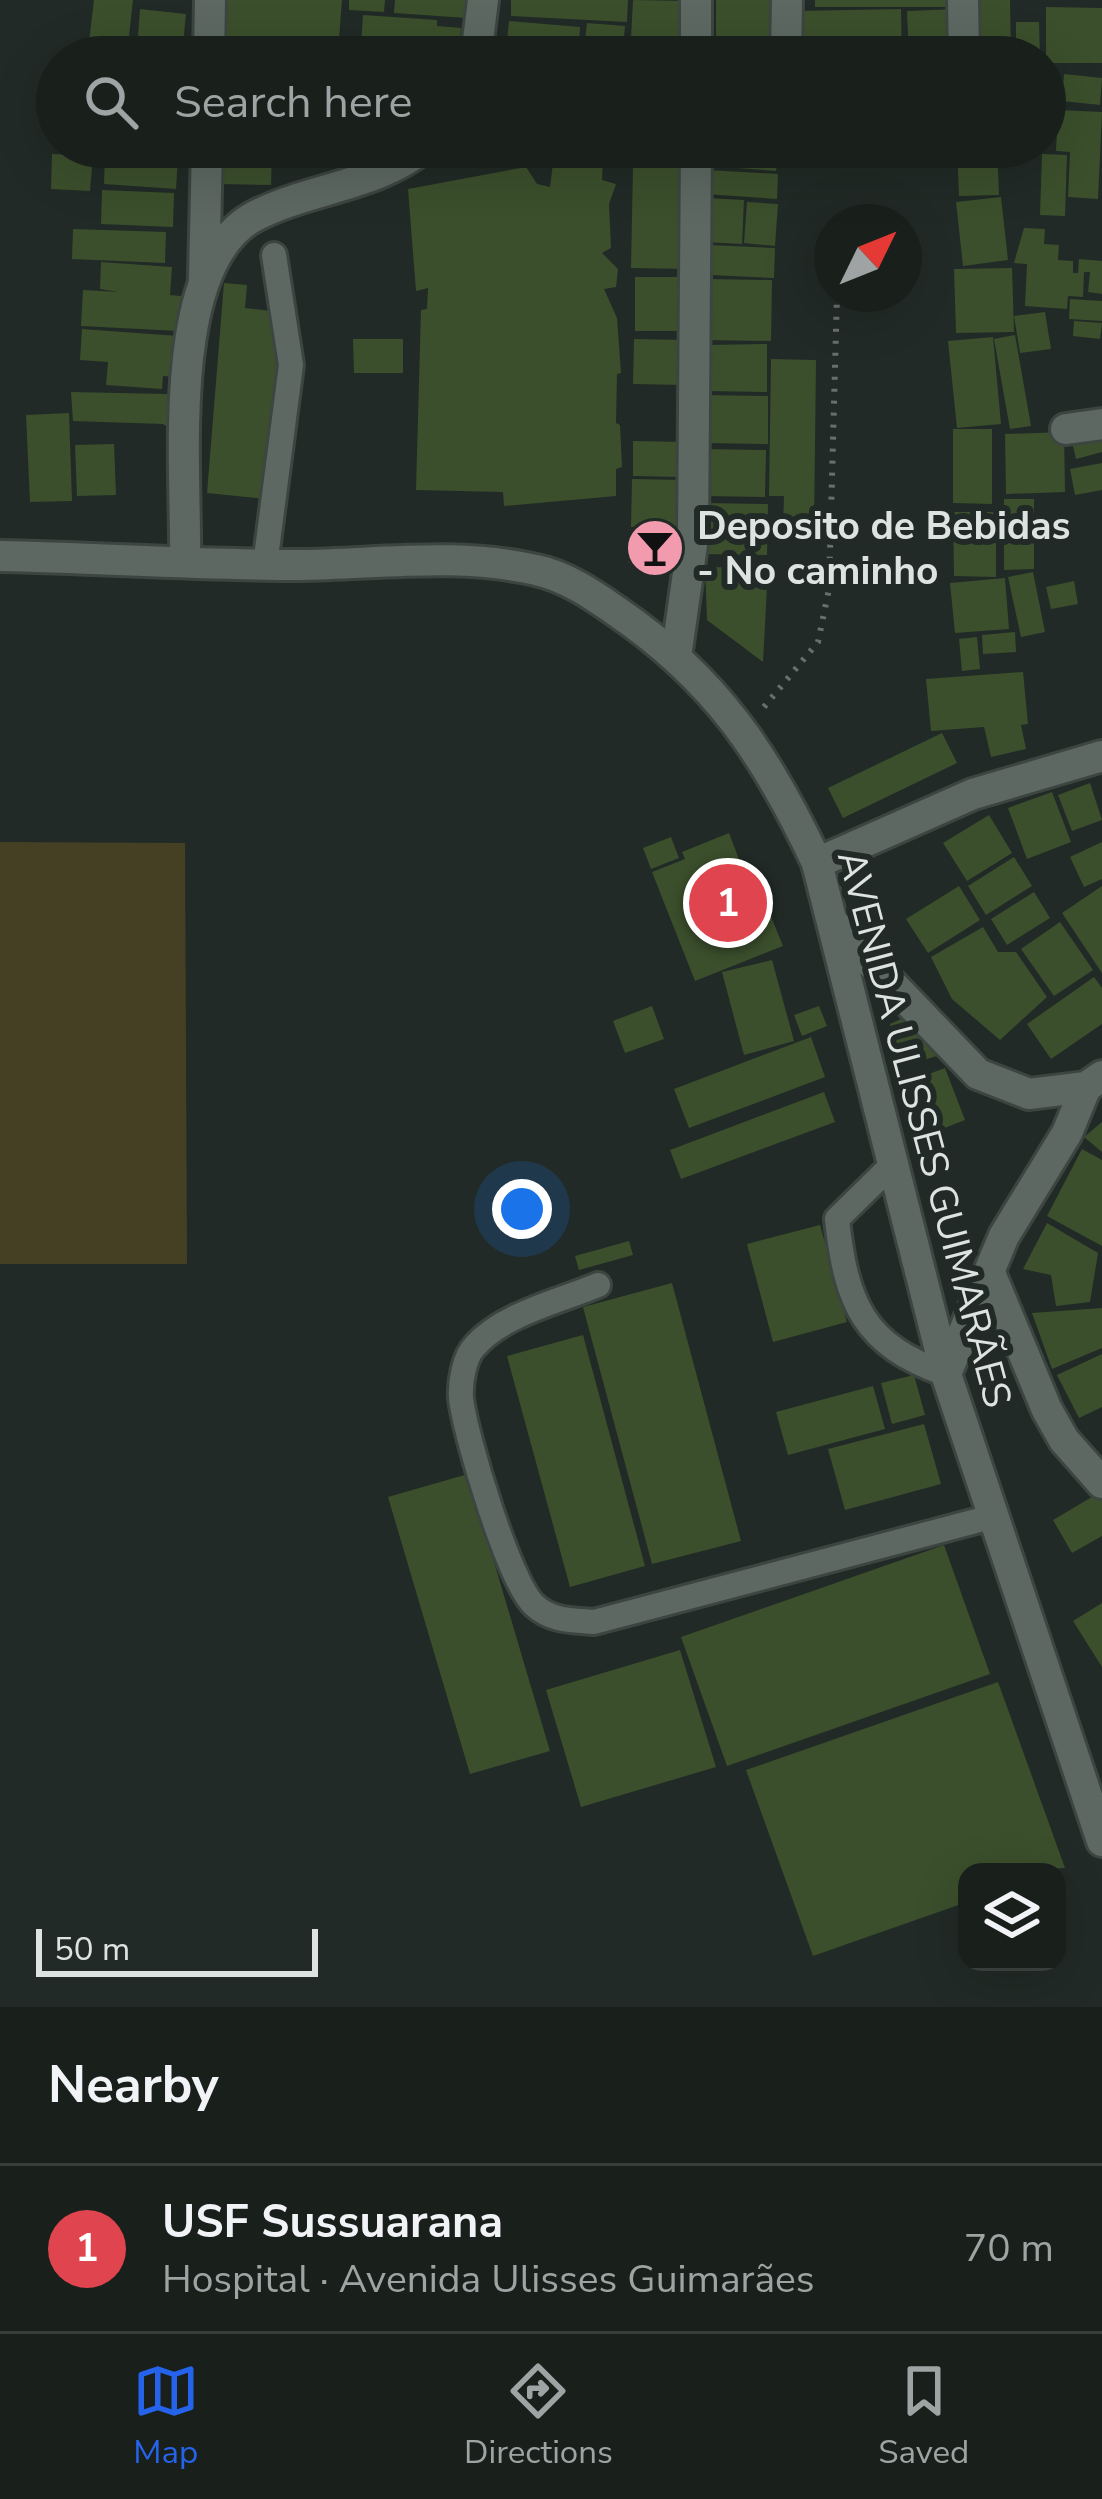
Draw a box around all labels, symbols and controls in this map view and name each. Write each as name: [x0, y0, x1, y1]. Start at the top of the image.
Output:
search box: [36, 36, 1066, 168]
icon: search: [78, 69, 144, 135]
text: Search here: [174, 72, 413, 133]
north arrow: [814, 204, 922, 312]
place label: Deposito de Bebidas - No caminho: [697, 500, 1071, 598]
bar icon: Deposito de Bebidas - No caminho: [624, 517, 686, 579]
street label: AVENIDA ULISSES GUIMARÃES: [824, 845, 1024, 1413]
pin: 1: [689, 858, 767, 948]
your location: [492, 1179, 552, 1239]
map controls: [958, 1863, 1066, 1971]
button: layers: [958, 1863, 1066, 1971]
scale bar: [36, 1923, 318, 1976]
text: 50 m: [54, 1927, 130, 1972]
text: Nearby: [48, 2050, 219, 2120]
text: USF Sussuarana: [162, 2192, 503, 2253]
text: 1: [75, 2222, 99, 2275]
text: 70 m: [964, 2222, 1054, 2275]
text: Hospital · Avenida Ulisses Guimarães: [162, 2253, 815, 2306]
tab: Map: [133, 2358, 199, 2475]
tab: Directions: [464, 2358, 613, 2475]
tab: Saved: [878, 2358, 969, 2475]

